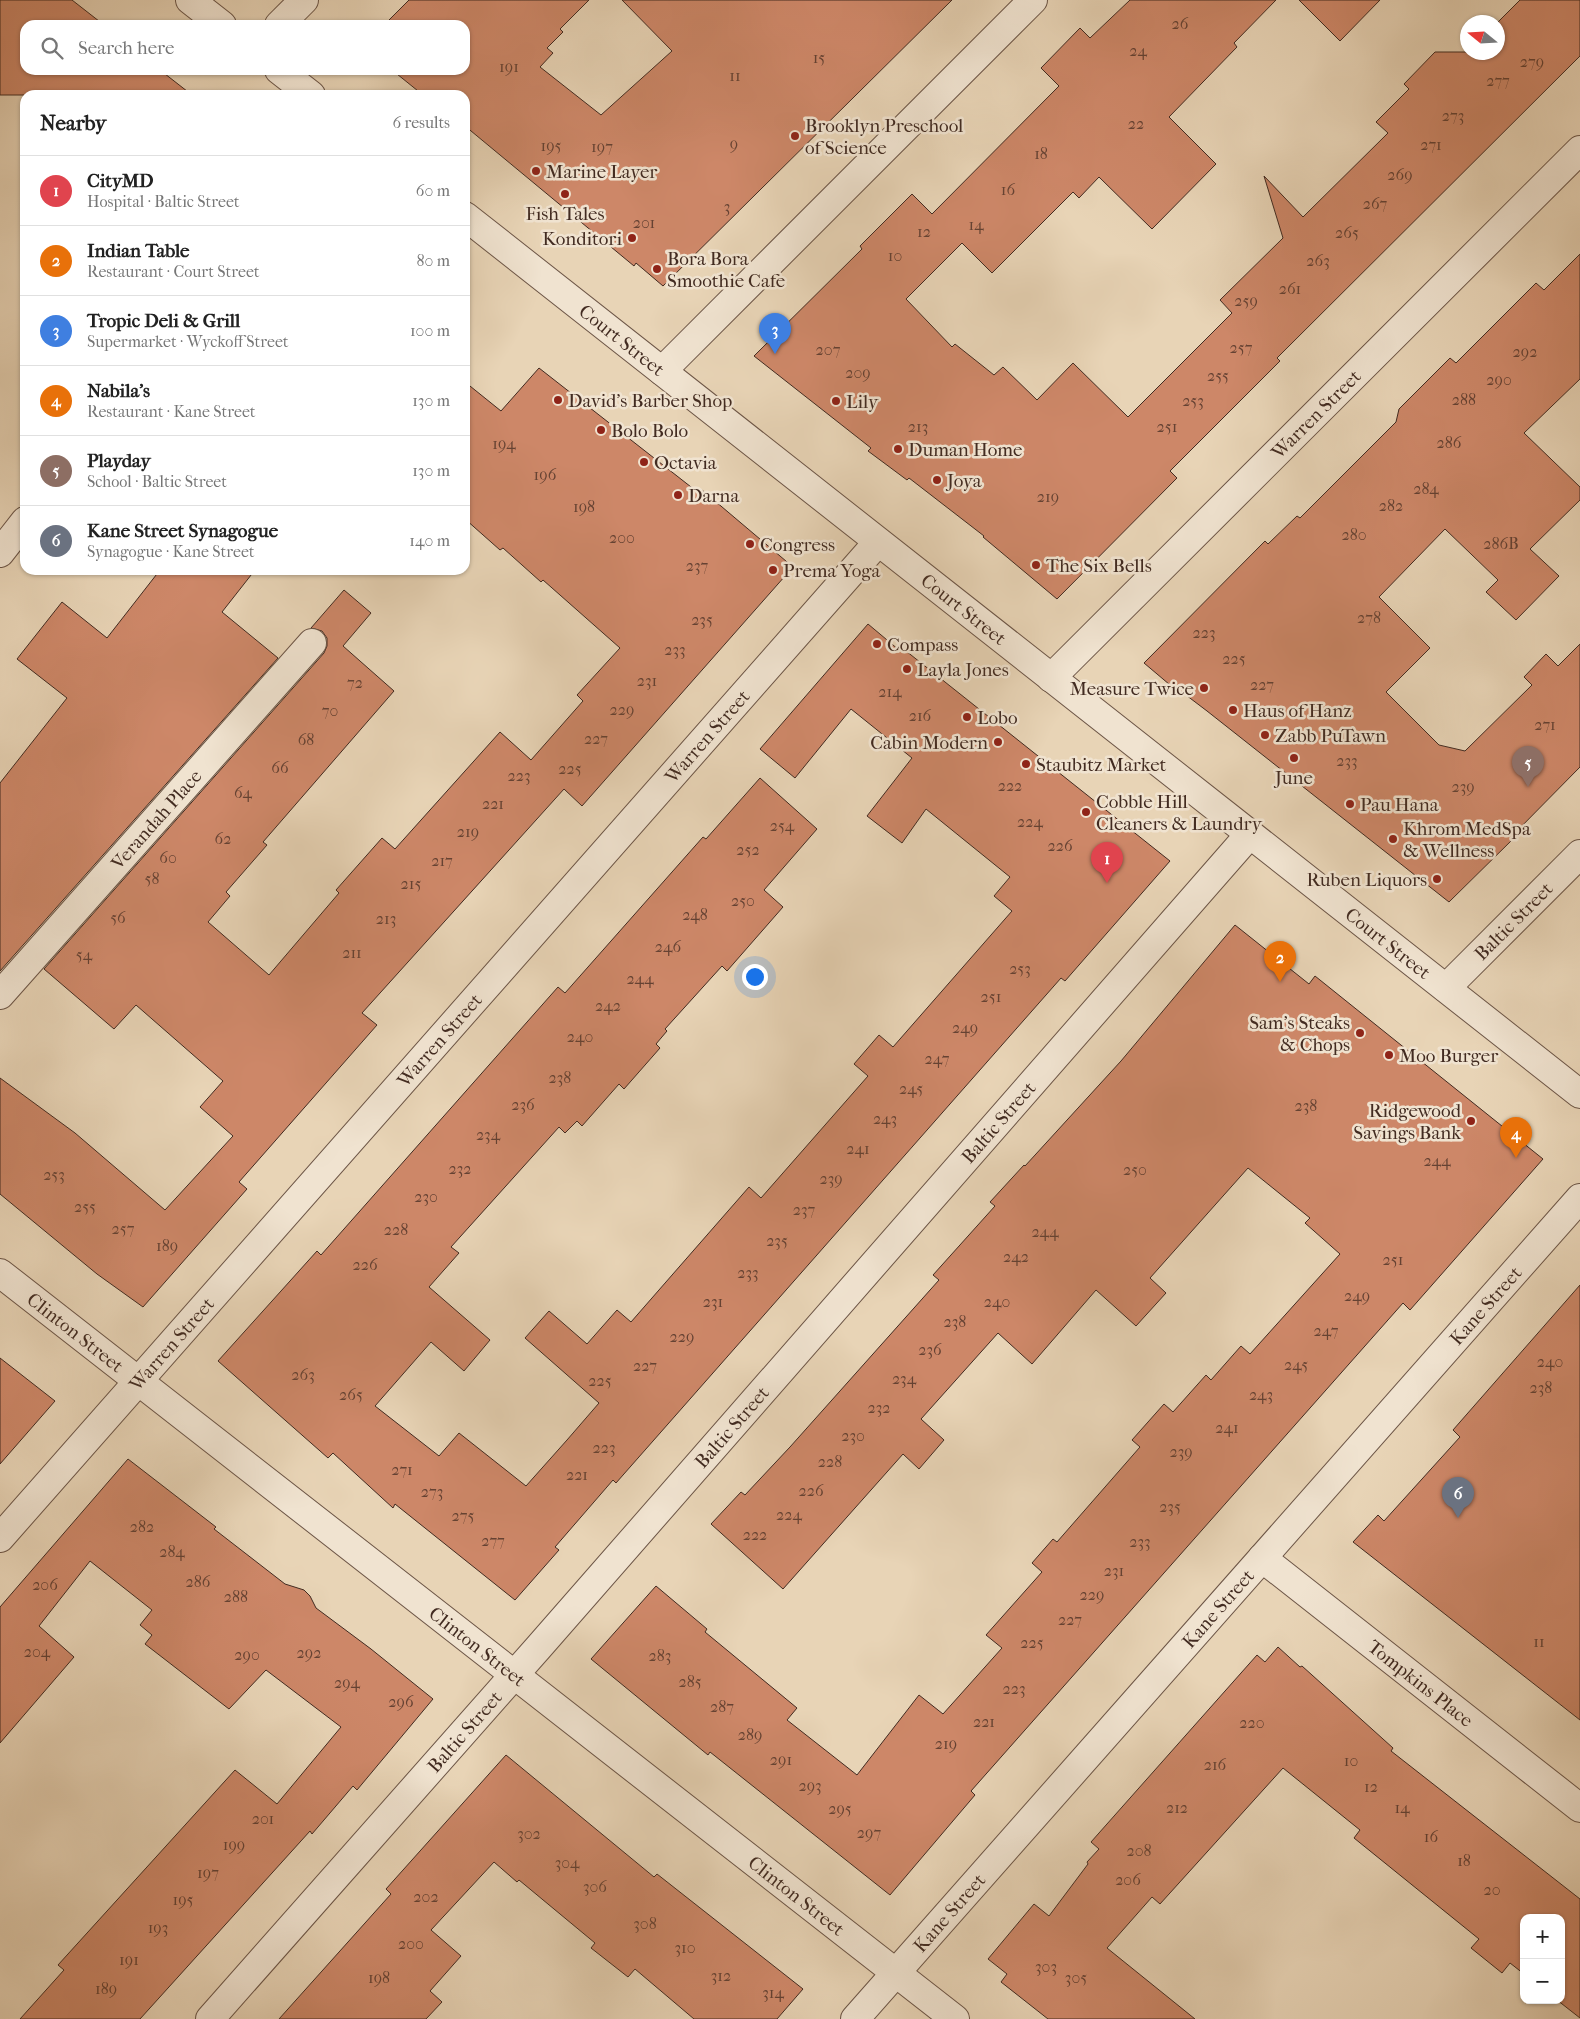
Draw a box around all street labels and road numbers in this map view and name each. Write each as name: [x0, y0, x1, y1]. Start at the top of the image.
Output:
street label: Court Street: [575, 300, 669, 381]
street label: Warren Street: [1267, 365, 1366, 464]
street label: Court Street: [916, 569, 1010, 650]
street label: Warren Street: [660, 685, 755, 789]
street label: Verandah Place: [106, 765, 207, 875]
street label: Baltic Street: [1470, 878, 1558, 965]
street label: Court Street: [1341, 903, 1435, 984]
street label: Warren Street: [392, 989, 487, 1092]
street label: Baltic Street: [957, 1077, 1041, 1168]
street label: Kane Street: [1445, 1262, 1527, 1350]
street label: Clinton Street: [22, 1288, 128, 1377]
street label: Warren Street: [124, 1293, 219, 1396]
street label: Baltic Street: [691, 1382, 774, 1473]
street label: Kane Street: [1178, 1565, 1259, 1653]
street label: Clinton Street: [424, 1602, 530, 1691]
street label: Tompkins Place: [1363, 1636, 1477, 1732]
street label: Baltic Street: [423, 1687, 507, 1777]
street label: Clinton Street: [744, 1852, 849, 1941]
street label: Kane Street: [909, 1869, 990, 1957]

